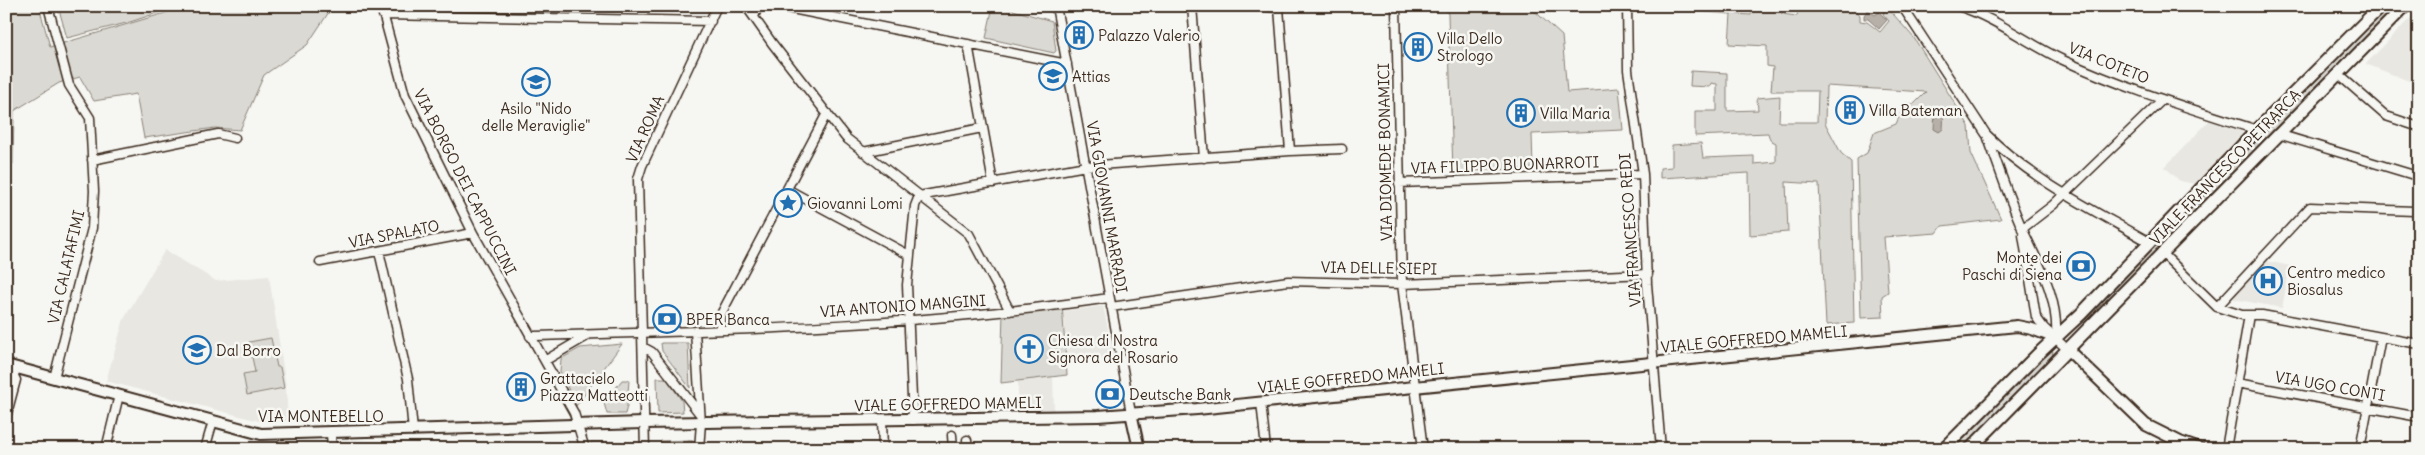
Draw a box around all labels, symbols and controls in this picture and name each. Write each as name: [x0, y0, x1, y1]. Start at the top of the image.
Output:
building icon: Palazzo Valerio: [1064, 20, 1094, 50]
place label: Palazzo Valerio: [1098, 26, 1200, 45]
place label: Villa Dello Strologo: [1437, 29, 1502, 65]
building icon: Villa Dello Strologo: [1403, 32, 1433, 62]
street label: VIA COTETO: [2066, 38, 2152, 88]
school or university icon: Attias: [1038, 61, 1068, 91]
street label: VIA DIOMEDE BONAMICI: [1374, 63, 1396, 241]
school or university icon: Asilo "Nido delle Meraviglie": [521, 67, 551, 97]
place label: Attias: [1072, 67, 1111, 86]
street label: VIALE FRANCESCO PETRARCA: [2145, 85, 2305, 249]
street label: VIA BORGO DEI CAPPUCCINI: [410, 86, 520, 278]
street label: VIA ROMA: [622, 92, 668, 166]
building icon: Villa Bateman: [1835, 95, 1865, 125]
building icon: Villa Maria: [1506, 98, 1536, 128]
place label: Asilo "Nido delle Meraviglie": [482, 99, 590, 135]
place label: Villa Bateman: [1869, 101, 1963, 120]
place label: Villa Maria: [1540, 104, 1611, 123]
street label: VIA GIOVANNI MARRADI: [1082, 119, 1132, 295]
street label: VIA FILIPPO BUONARROTI: [1411, 152, 1599, 178]
street label: VIA FRANCESCO REDI: [1615, 153, 1645, 307]
place icon: Giovanni Lomi: [773, 188, 803, 218]
place label: Giovanni Lomi: [807, 194, 903, 213]
street label: VIA CALATAFIMI: [44, 208, 88, 326]
street label: VIA SPALATO: [347, 216, 441, 252]
place label: Monte dei Paschi di Siena: [1962, 248, 2062, 284]
bank icon: Monte dei Paschi di Siena: [2066, 251, 2096, 281]
street label: VIA DELLE SIEPI: [1321, 257, 1437, 279]
place label: Centro medico Biosalus: [2287, 263, 2386, 299]
hospital icon: Centro medico Biosalus: [2253, 266, 2283, 296]
street label: VIA ANTONIO MANGINI: [819, 291, 987, 321]
bank icon: BPER Banca: [652, 304, 682, 334]
place label: BPER Banca: [686, 310, 770, 329]
street label: VIALE GOFFREDO MAMELI: [1660, 321, 1848, 357]
place label: Chiesa di Nostra Signora del Rosario: [1048, 331, 1178, 367]
church icon: Chiesa di Nostra Signora del Rosario: [1014, 334, 1044, 364]
school or university icon: Dal Borro: [182, 335, 212, 365]
place label: Dal Borro: [216, 341, 281, 360]
street label: VIALE GOFFREDO MAMELI: [1257, 359, 1445, 397]
street label: VIA UGO CONTI: [2274, 367, 2386, 405]
place label: Grattacielo Piazza Matteotti: [540, 369, 648, 405]
building icon: Grattacielo Piazza Matteotti: [506, 372, 536, 402]
bank icon: Deutsche Bank: [1095, 379, 1125, 409]
place label: Deutsche Bank: [1129, 385, 1231, 404]
street label: VIALE GOFFREDO MAMELI: [854, 393, 1042, 415]
street label: VIA MONTEBELLO: [258, 407, 384, 426]

